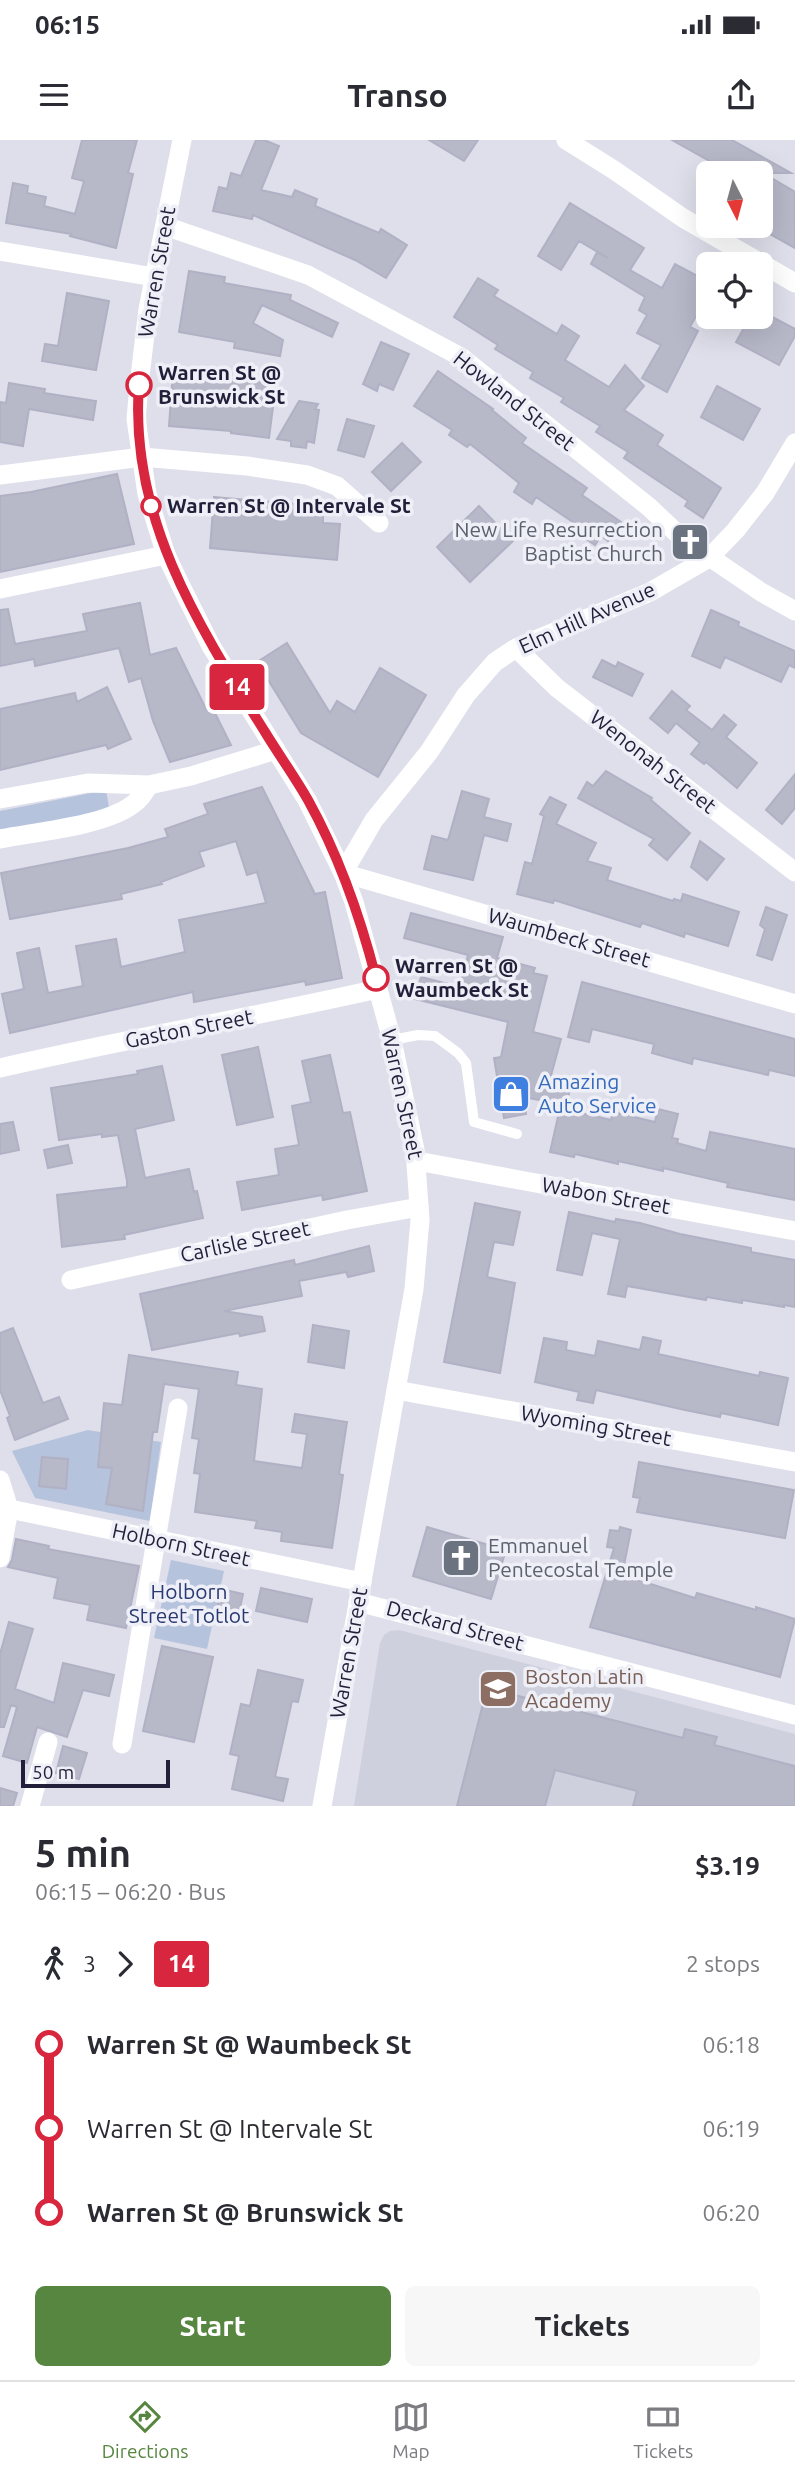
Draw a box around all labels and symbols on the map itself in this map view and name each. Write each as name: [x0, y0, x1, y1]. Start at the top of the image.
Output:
north arrow: [696, 161, 774, 238]
street label: Warren Street: [133, 204, 179, 339]
street label: Howland Street: [449, 345, 580, 455]
place label: Warren St @ Brunswick St: [158, 360, 285, 408]
marker: Warren St @ Brunswick St: [126, 372, 152, 398]
place label: Warren St @ Intervale St: [167, 493, 411, 517]
marker: Warren St @ Intervale St: [141, 496, 161, 516]
place label: New Life Resurrection Baptist Church: [455, 517, 663, 565]
church icon: New Life Resurrection Baptist Church: [669, 521, 711, 563]
street label: Elm Hill Avenue: [515, 576, 658, 658]
line badge: 14: [205, 664, 268, 710]
street label: Wenonah Street: [586, 705, 721, 818]
street label: Waumbeck Street: [485, 902, 653, 972]
place label: Warren St @ Waumbeck St: [395, 953, 529, 1001]
marker: Warren St @ Waumbeck St: [363, 965, 389, 991]
street label: Gaston Street: [123, 1004, 255, 1052]
street label: Warren Street: [377, 1026, 429, 1161]
place label: Amazing Auto Service: [538, 1069, 657, 1117]
shop icon: Amazing Auto Service: [490, 1073, 532, 1115]
street label: Wabon Street: [540, 1172, 672, 1218]
street label: Carlisle Street: [178, 1216, 312, 1266]
street label: Wyoming Street: [519, 1400, 673, 1450]
street label: Holborn Street: [110, 1518, 252, 1570]
place label: Emmanuel Pentecostal Temple: [488, 1533, 674, 1581]
church icon: Emmanuel Pentecostal Temple: [440, 1537, 482, 1579]
park label: Holborn Street Totlot: [129, 1579, 249, 1627]
street label: Warren Street: [325, 1585, 371, 1720]
street label: Deckard Street: [384, 1595, 527, 1655]
place label: Boston Latin Academy: [525, 1664, 644, 1712]
school or university icon: Boston Latin Academy: [477, 1668, 519, 1710]
scale bar: [21, 1757, 170, 1789]

